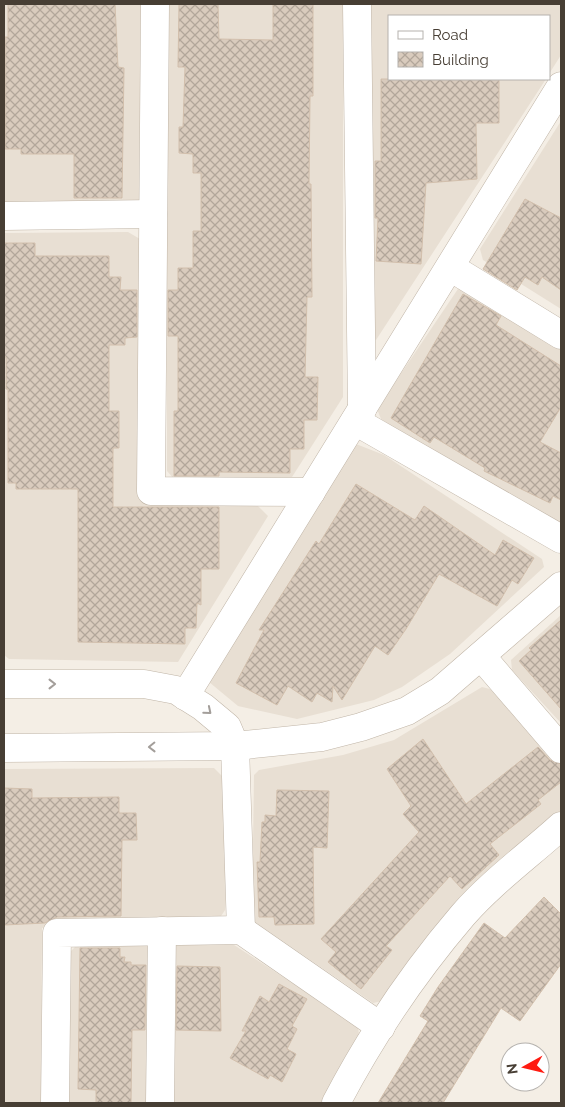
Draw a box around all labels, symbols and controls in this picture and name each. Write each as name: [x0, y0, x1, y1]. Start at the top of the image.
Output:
legend: [388, 15, 550, 80]
text: Road: [432, 26, 468, 44]
text: Building: [432, 51, 489, 69]
one-way arrow: [49, 679, 57, 689]
one-way arrow: [202, 706, 211, 714]
one-way arrow: [147, 741, 155, 752]
north arrow: [500, 1042, 550, 1092]
text: N: [503, 1062, 521, 1075]

